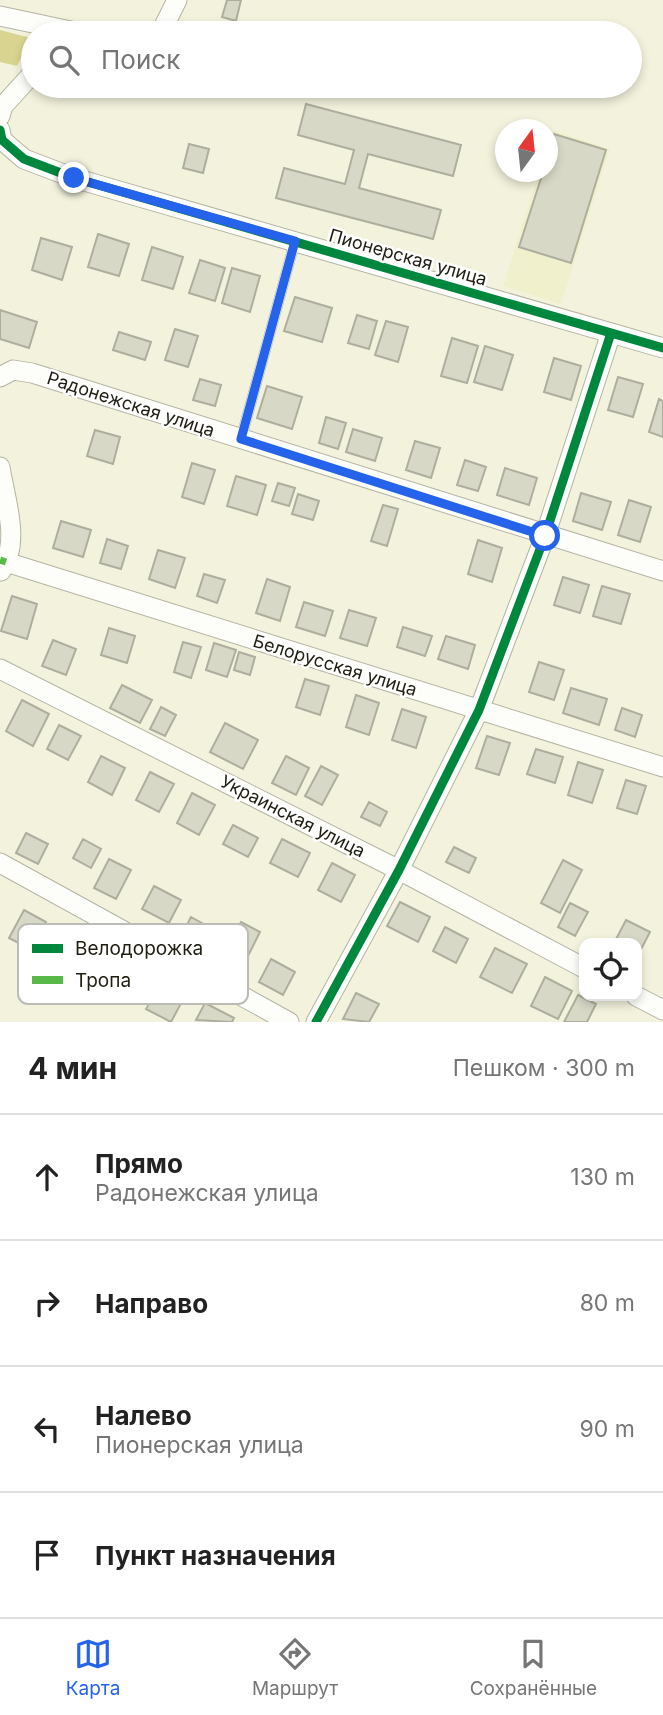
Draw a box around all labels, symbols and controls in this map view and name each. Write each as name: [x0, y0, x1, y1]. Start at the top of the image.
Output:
search box: [21, 21, 642, 98]
icon: search: [45, 41, 83, 79]
text: Поиск: [101, 44, 180, 75]
north arrow: [495, 119, 558, 182]
route end: [58, 162, 89, 193]
street label: Пионерская улица: [327, 224, 489, 290]
street label: Радонежская улица: [45, 367, 217, 441]
route start: [529, 520, 560, 551]
street label: Белорусская улица: [250, 630, 420, 700]
street label: Украинская улица: [217, 770, 369, 862]
legend: [18, 924, 248, 1004]
text: Велодорожка: [75, 937, 203, 960]
map controls: [579, 938, 642, 1001]
button: locate: [579, 938, 642, 1001]
text: Тропа: [75, 969, 131, 992]
text: 4 мин: [28, 1050, 117, 1086]
text: Пешком · 300 m: [453, 1054, 635, 1082]
text: Прямо: [95, 1148, 183, 1179]
icon: ahead: [28, 1158, 66, 1196]
text: 130 m: [570, 1163, 635, 1191]
text: Радонежская улица: [95, 1179, 319, 1207]
icon: right: [28, 1284, 66, 1322]
text: Направо: [95, 1288, 208, 1319]
text: 80 m: [580, 1289, 635, 1317]
text: Налево: [95, 1400, 192, 1431]
icon: left: [28, 1410, 66, 1448]
text: 90 m: [580, 1415, 635, 1443]
text: Пионерская улица: [95, 1431, 304, 1459]
icon: arrive: [28, 1536, 66, 1574]
text: Пункт назначения: [95, 1540, 336, 1571]
tab: Карта: [66, 1635, 120, 1700]
tab: Маршрут: [252, 1635, 338, 1700]
tab: Сохранённые: [470, 1635, 597, 1700]

